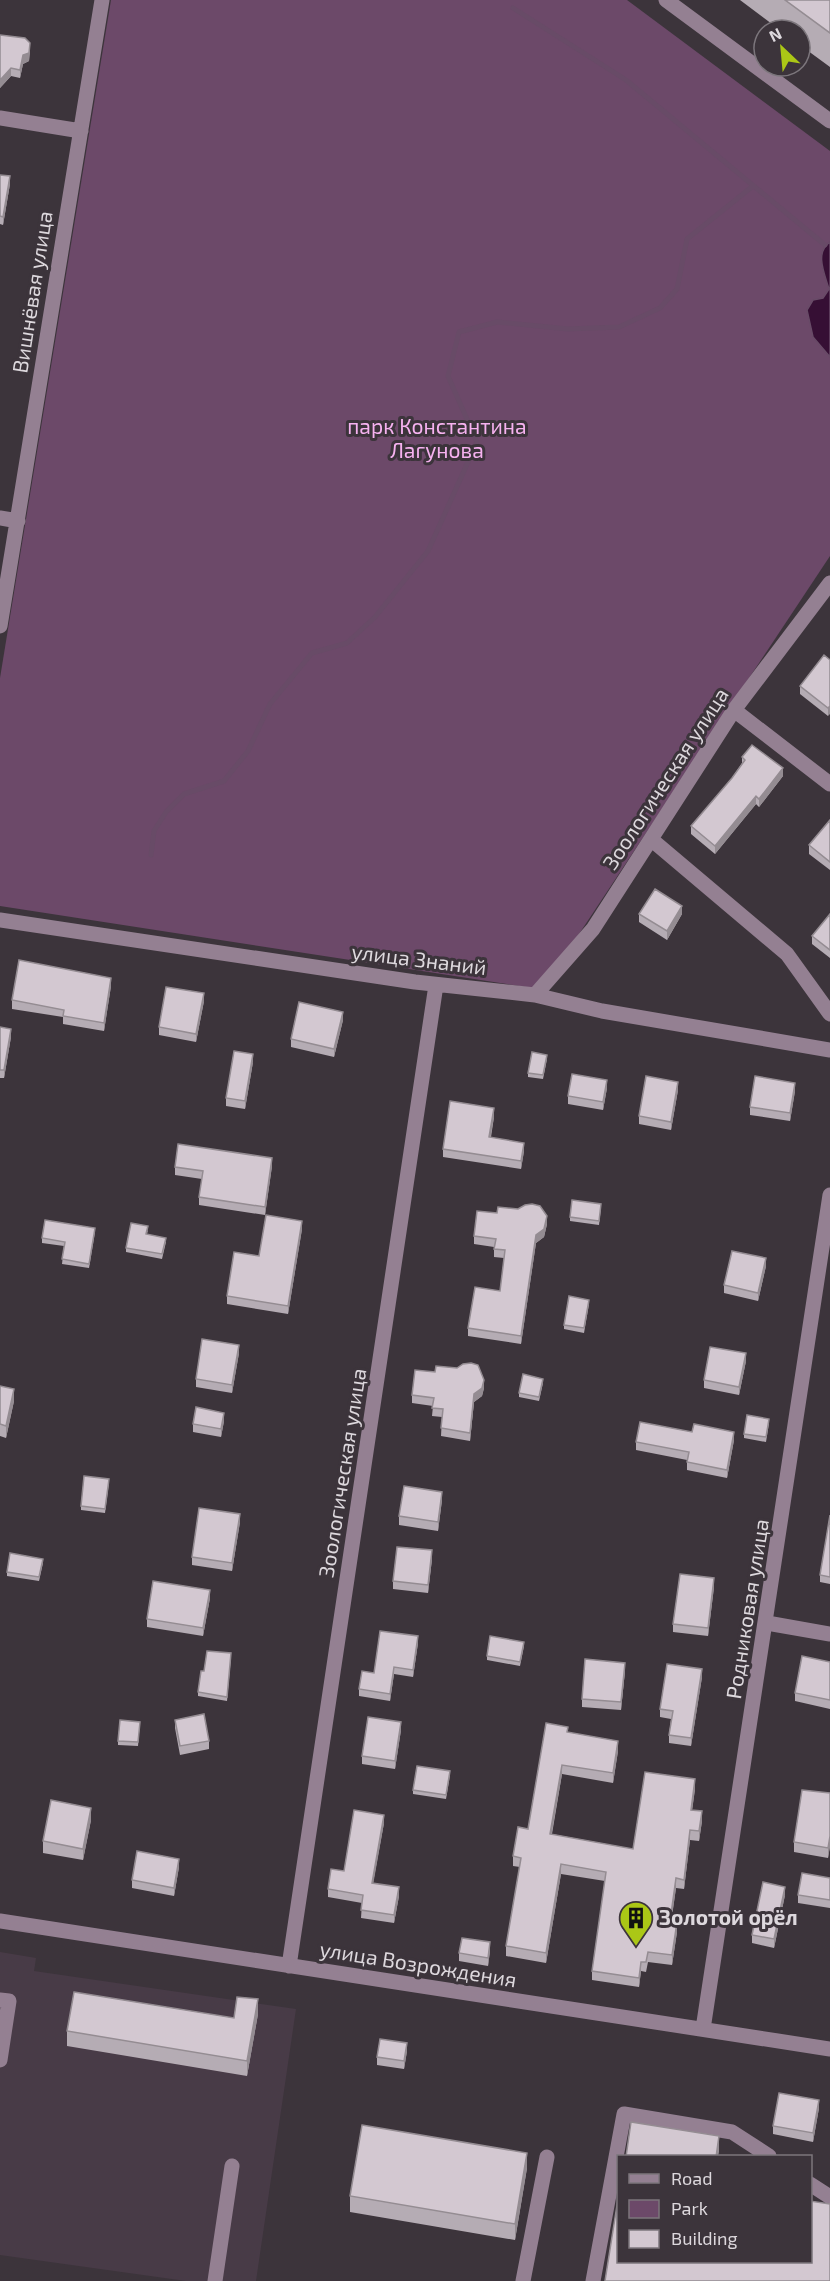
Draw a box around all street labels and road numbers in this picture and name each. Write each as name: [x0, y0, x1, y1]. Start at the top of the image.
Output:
street label: Вишнёвая улица: [6, 209, 58, 375]
street label: Зоологическая улица: [597, 683, 734, 874]
street label: улица Знаний: [350, 938, 488, 980]
street label: Зоологическая улица: [313, 1366, 371, 1579]
street label: Родниковая улица: [720, 1517, 774, 1701]
street label: улица Возрождения: [318, 1936, 518, 1992]

